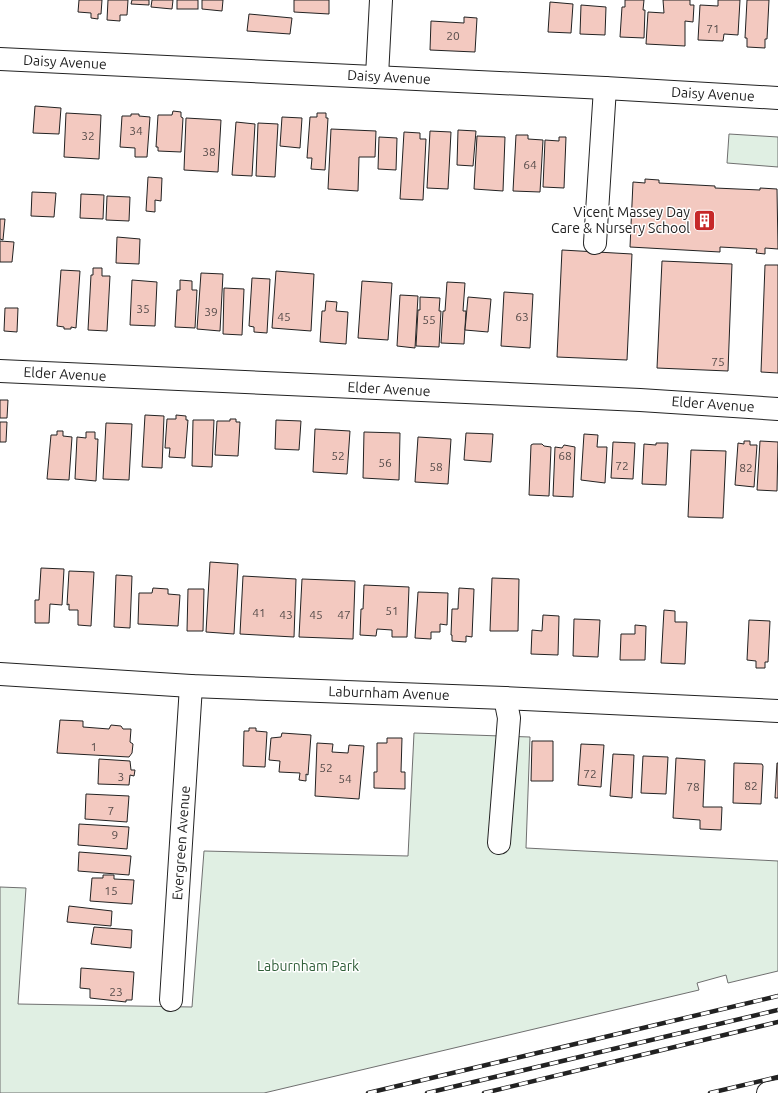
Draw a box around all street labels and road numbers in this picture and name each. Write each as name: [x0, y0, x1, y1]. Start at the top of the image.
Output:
street label: Daisy Avenue: [23, 52, 107, 72]
street label: Daisy Avenue: [347, 67, 431, 87]
street label: Daisy Avenue: [671, 84, 755, 104]
street label: Elder Avenue: [23, 364, 107, 384]
street label: Elder Avenue: [347, 379, 431, 399]
street label: Elder Avenue: [671, 393, 755, 415]
street label: Laburnham Avenue: [328, 683, 450, 703]
street label: Evergreen Avenue: [169, 785, 193, 901]

